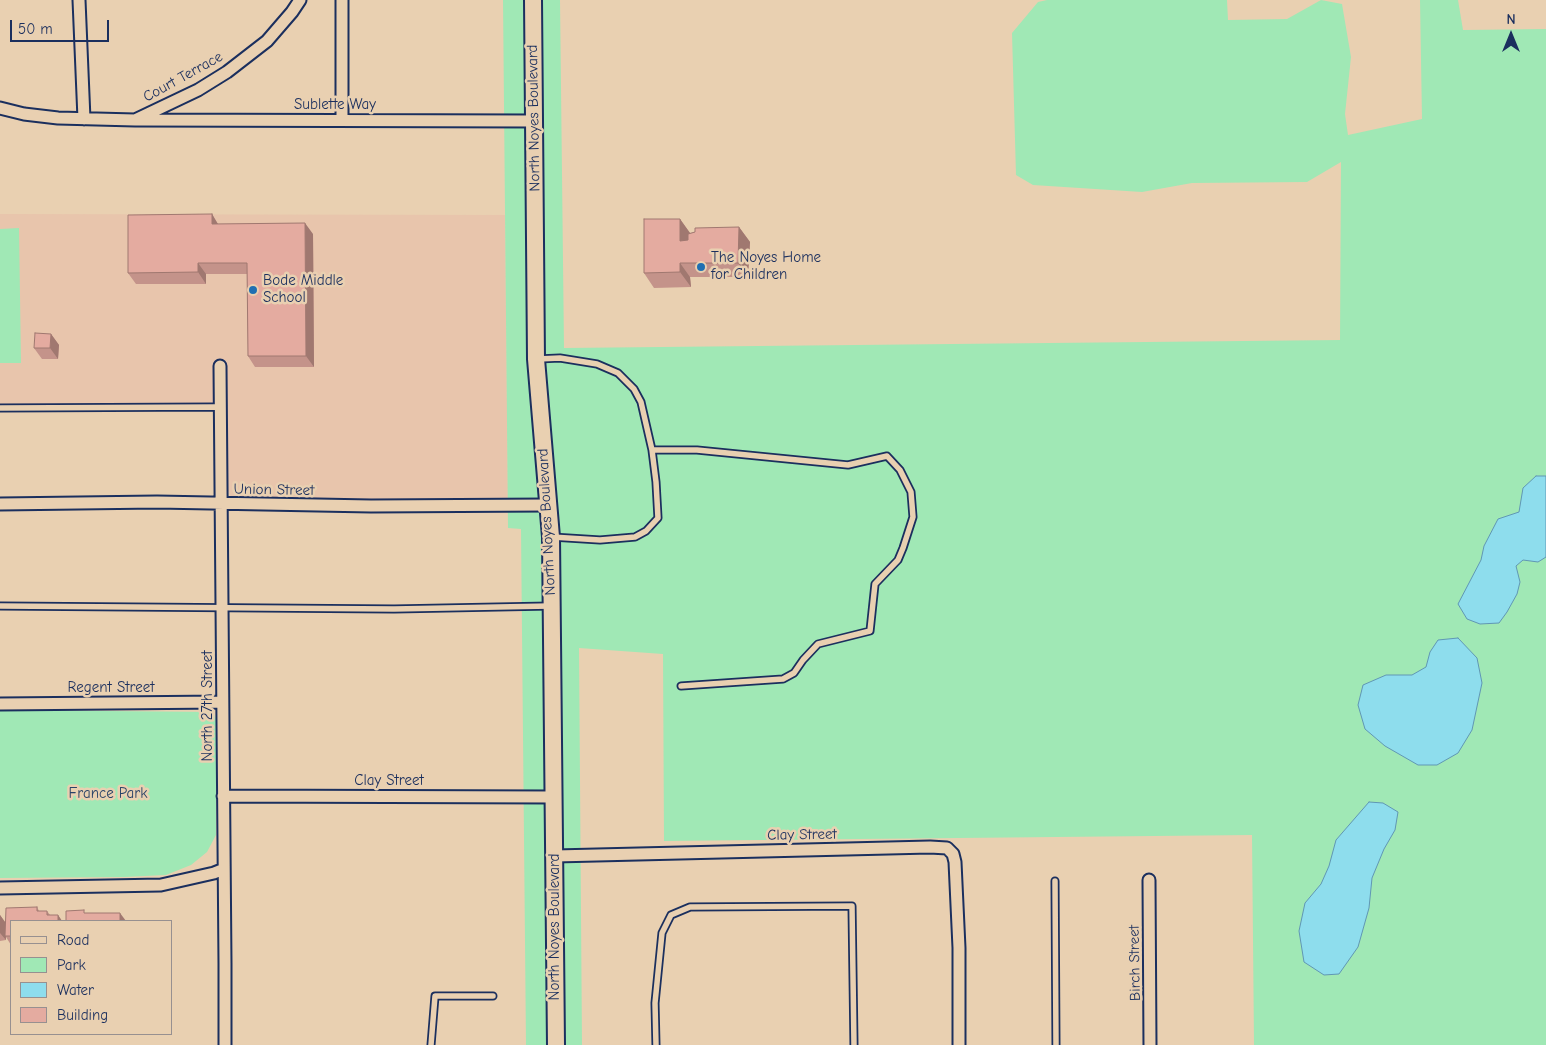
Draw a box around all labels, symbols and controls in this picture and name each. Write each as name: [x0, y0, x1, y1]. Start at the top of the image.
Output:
scale bar: [12, 10, 111, 42]
north arrow: [1486, 10, 1536, 60]
text: N: [1506, 11, 1516, 28]
text: 50 m: [18, 20, 53, 38]
street label: North Noyes Boulevard: [524, 44, 544, 192]
street label: Court Terrace: [140, 48, 226, 106]
street label: Sublette Way: [294, 96, 376, 114]
place label: The Noyes Home for Children: [711, 249, 821, 284]
marker: The Noyes Home for Children: [695, 261, 707, 273]
place label: Bode Middle School: [263, 272, 343, 307]
marker: Bode Middle School: [247, 284, 259, 296]
street label: North Noyes Boulevard: [534, 448, 560, 596]
street label: Union Street: [233, 480, 315, 500]
street label: North 27th Street: [199, 651, 217, 761]
street label: Regent Street: [68, 679, 154, 697]
street label: Clay Street: [354, 772, 424, 790]
park label: France Park: [69, 785, 147, 803]
street label: Clay Street: [767, 825, 837, 845]
street label: North Noyes Boulevard: [546, 854, 564, 1000]
legend: [10, 920, 172, 1035]
street label: Birch Street: [1125, 925, 1145, 1001]
text: Road: [57, 931, 89, 949]
text: Park: [57, 956, 86, 974]
text: Water: [57, 981, 94, 999]
text: Building: [57, 1006, 108, 1024]

